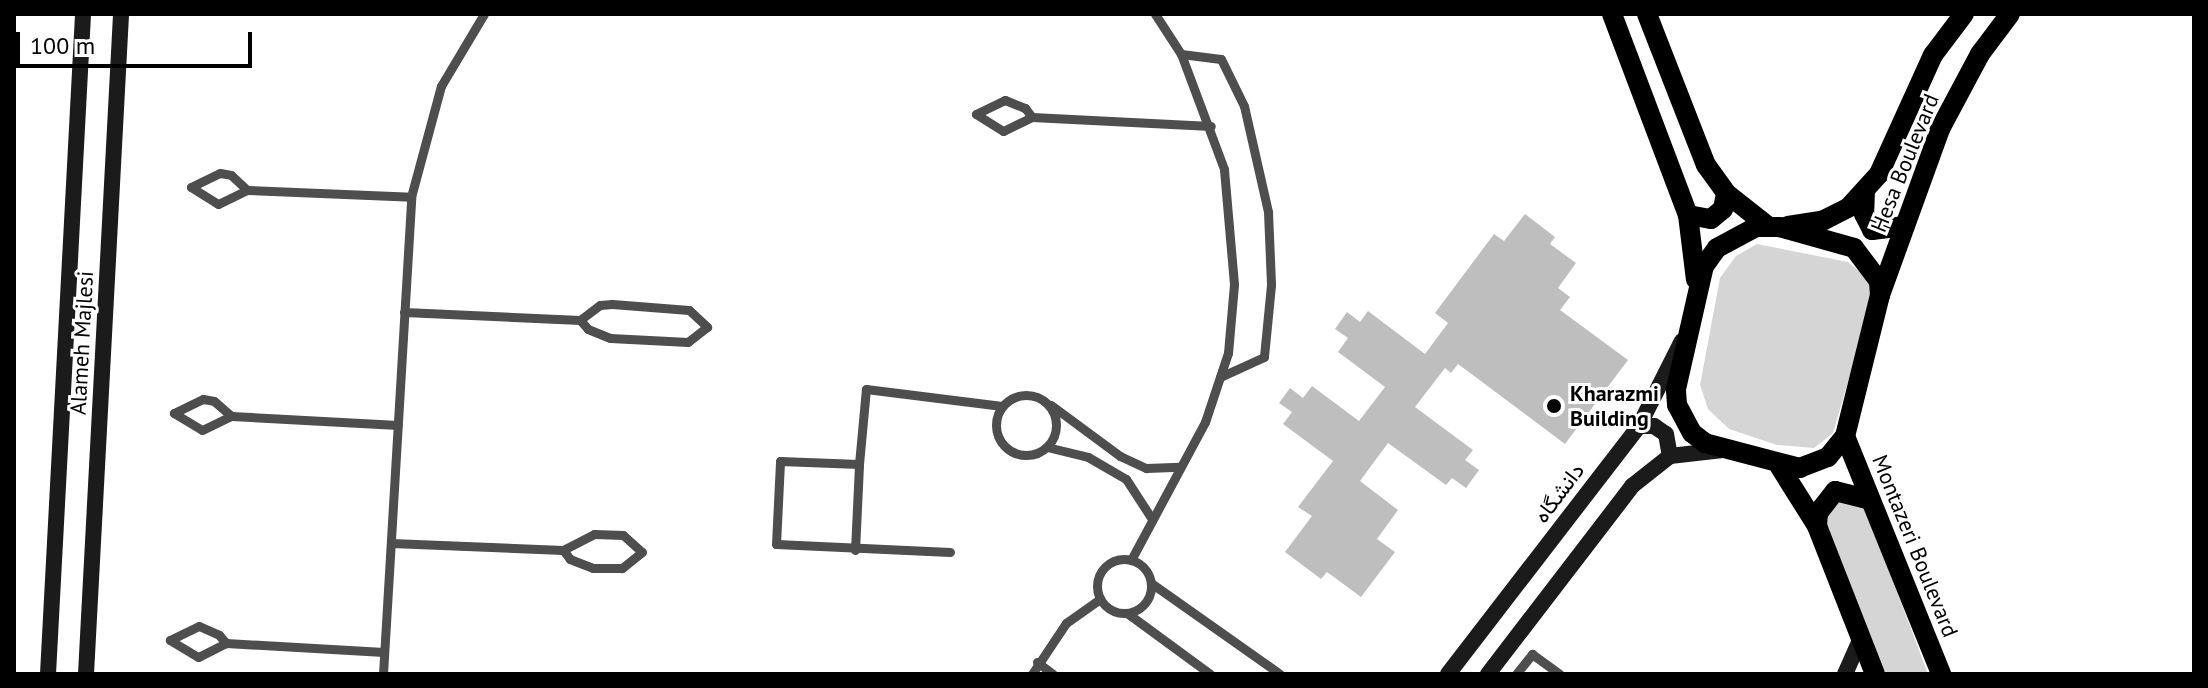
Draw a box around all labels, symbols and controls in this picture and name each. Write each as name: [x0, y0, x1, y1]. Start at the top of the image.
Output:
scale bar: [20, 16, 256, 66]
text: 100 m: [30, 30, 95, 61]
street label: Hesa Boulevard: [1865, 90, 1945, 236]
street label: Alameh Majlesi: [65, 270, 99, 416]
place label: Kharazmi Building: [1570, 380, 1659, 432]
marker: Kharazmi Building: [1545, 397, 1563, 415]
street label: Montazeri Boulevard: [1866, 451, 1964, 641]
street label: دانشگاه: [1528, 458, 1590, 528]

